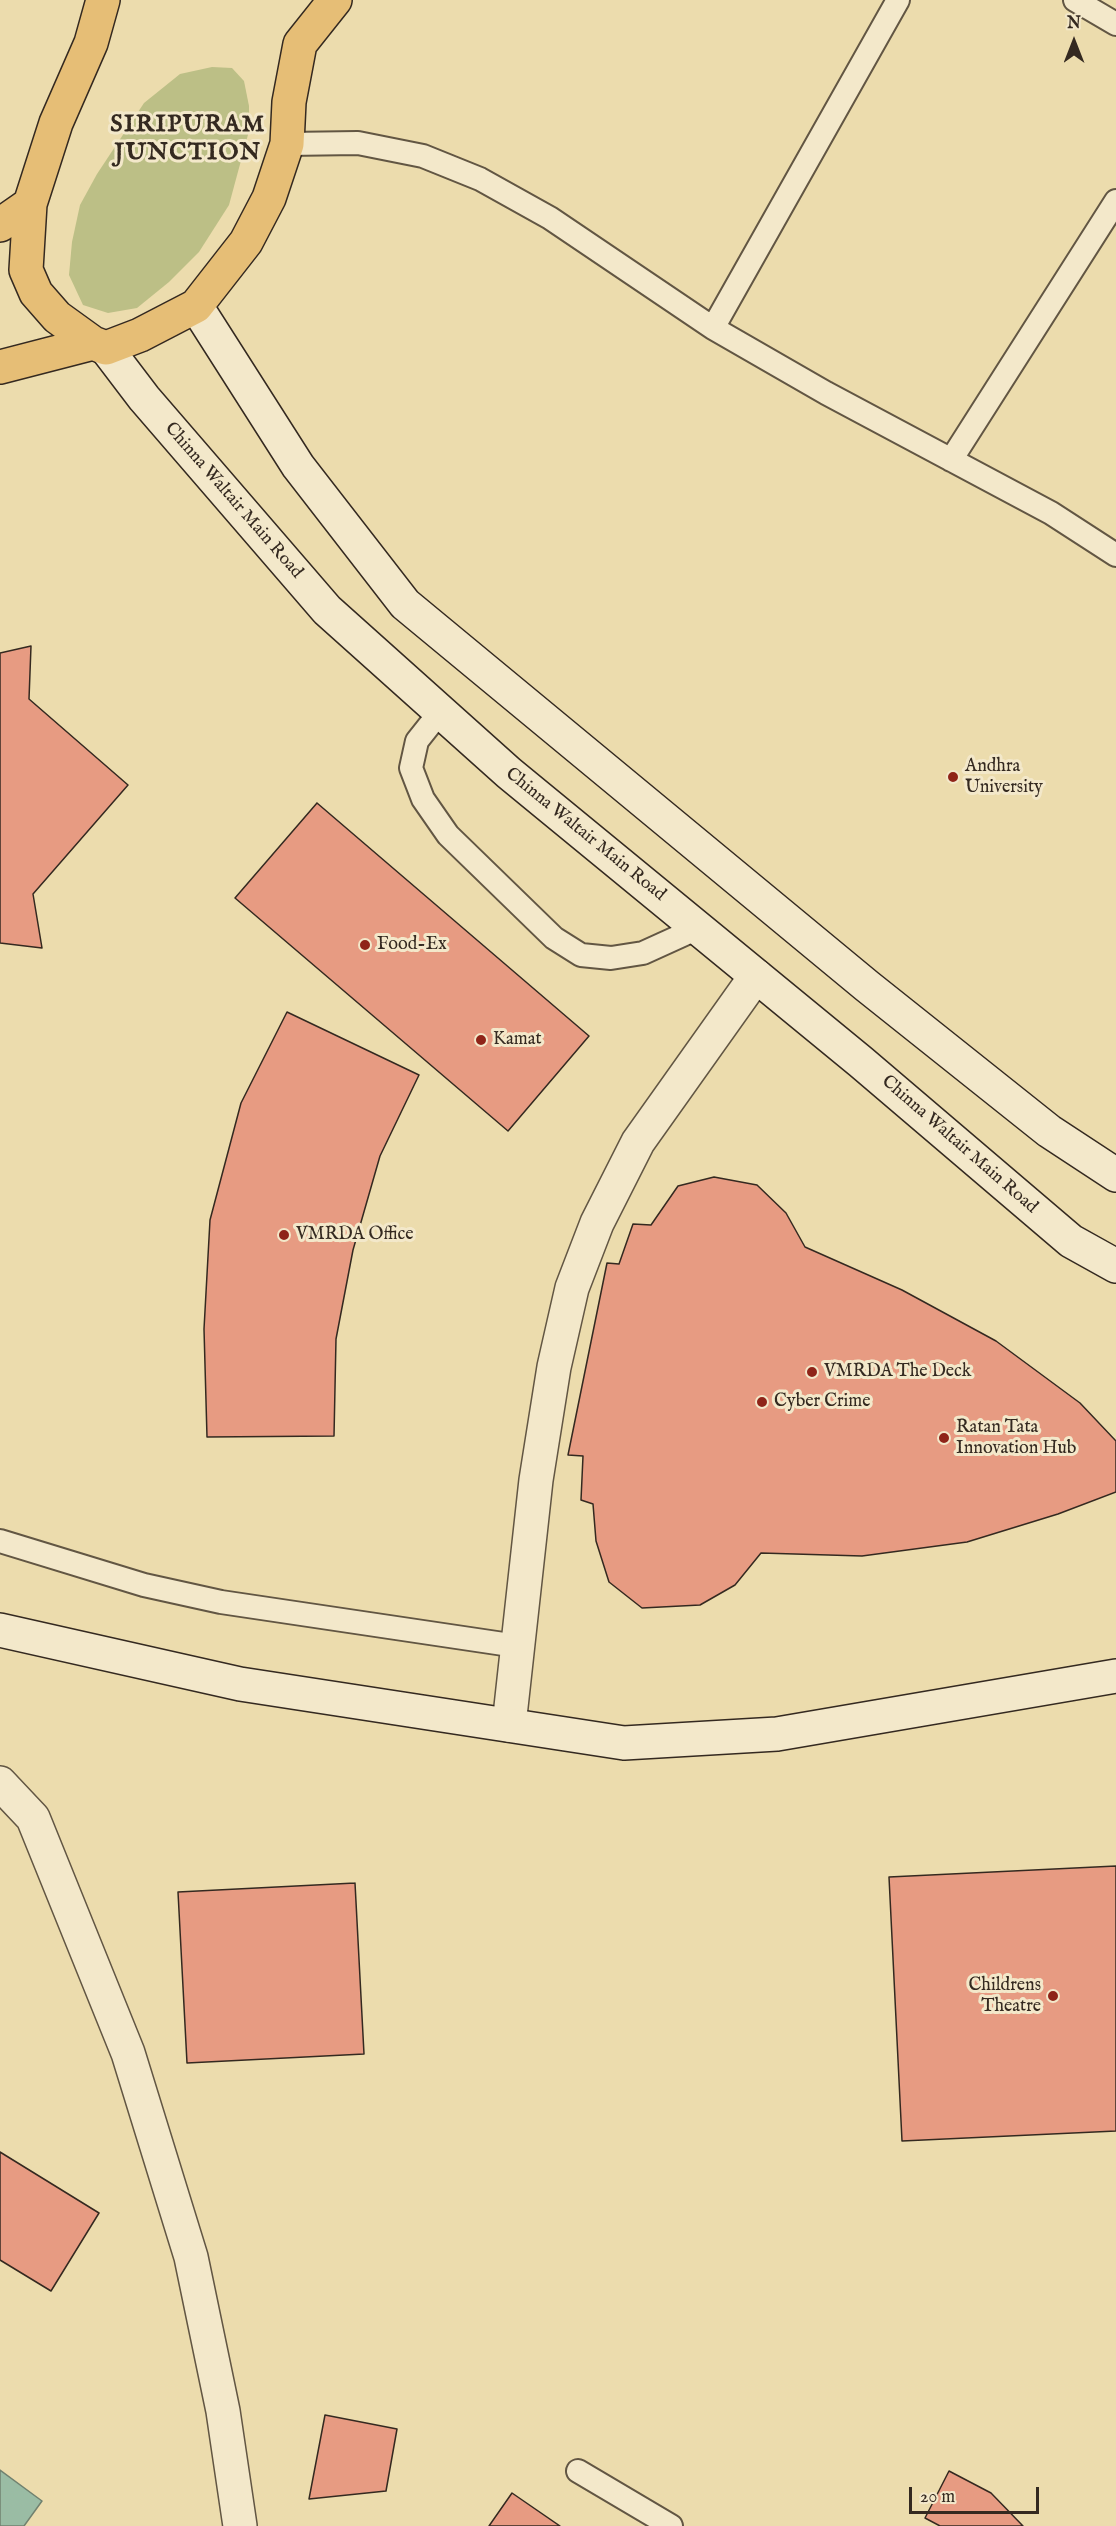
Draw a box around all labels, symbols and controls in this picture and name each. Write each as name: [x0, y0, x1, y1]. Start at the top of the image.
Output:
north arrow: [1044, 12, 1104, 72]
text: N: [1067, 14, 1081, 34]
district label: SIRIPURAM JUNCTION: [110, 112, 266, 168]
street label: Chinna Waltair Main Road: [159, 418, 307, 584]
place label: Andhra University: [965, 756, 1043, 798]
street label: Chinna Waltair Main Road: [501, 764, 669, 906]
marker: Andhra University: [946, 770, 960, 784]
place label: Food-Ex: [377, 934, 447, 956]
marker: Food-Ex: [358, 938, 372, 952]
place label: Kamat: [493, 1029, 542, 1051]
marker: Kamat: [474, 1033, 488, 1047]
street label: Chinna Waltair Main Road: [876, 1071, 1042, 1219]
place label: VMRDA Office: [296, 1224, 413, 1246]
marker: VMRDA Office: [277, 1228, 291, 1242]
place label: VMRDA The Deck: [824, 1361, 971, 1383]
marker: VMRDA The Deck: [805, 1365, 819, 1379]
place label: Cyber Crime: [774, 1391, 870, 1413]
marker: Cyber Crime: [755, 1395, 769, 1409]
place label: Ratan Tata Innovation Hub: [956, 1417, 1076, 1460]
marker: Ratan Tata Innovation Hub: [937, 1431, 951, 1445]
place label: Childrens Theatre: [968, 1975, 1041, 2018]
marker: Childrens Theatre: [1046, 1989, 1060, 2003]
scale bar: [912, 2475, 1042, 2513]
text: 20 m: [920, 2486, 955, 2509]

